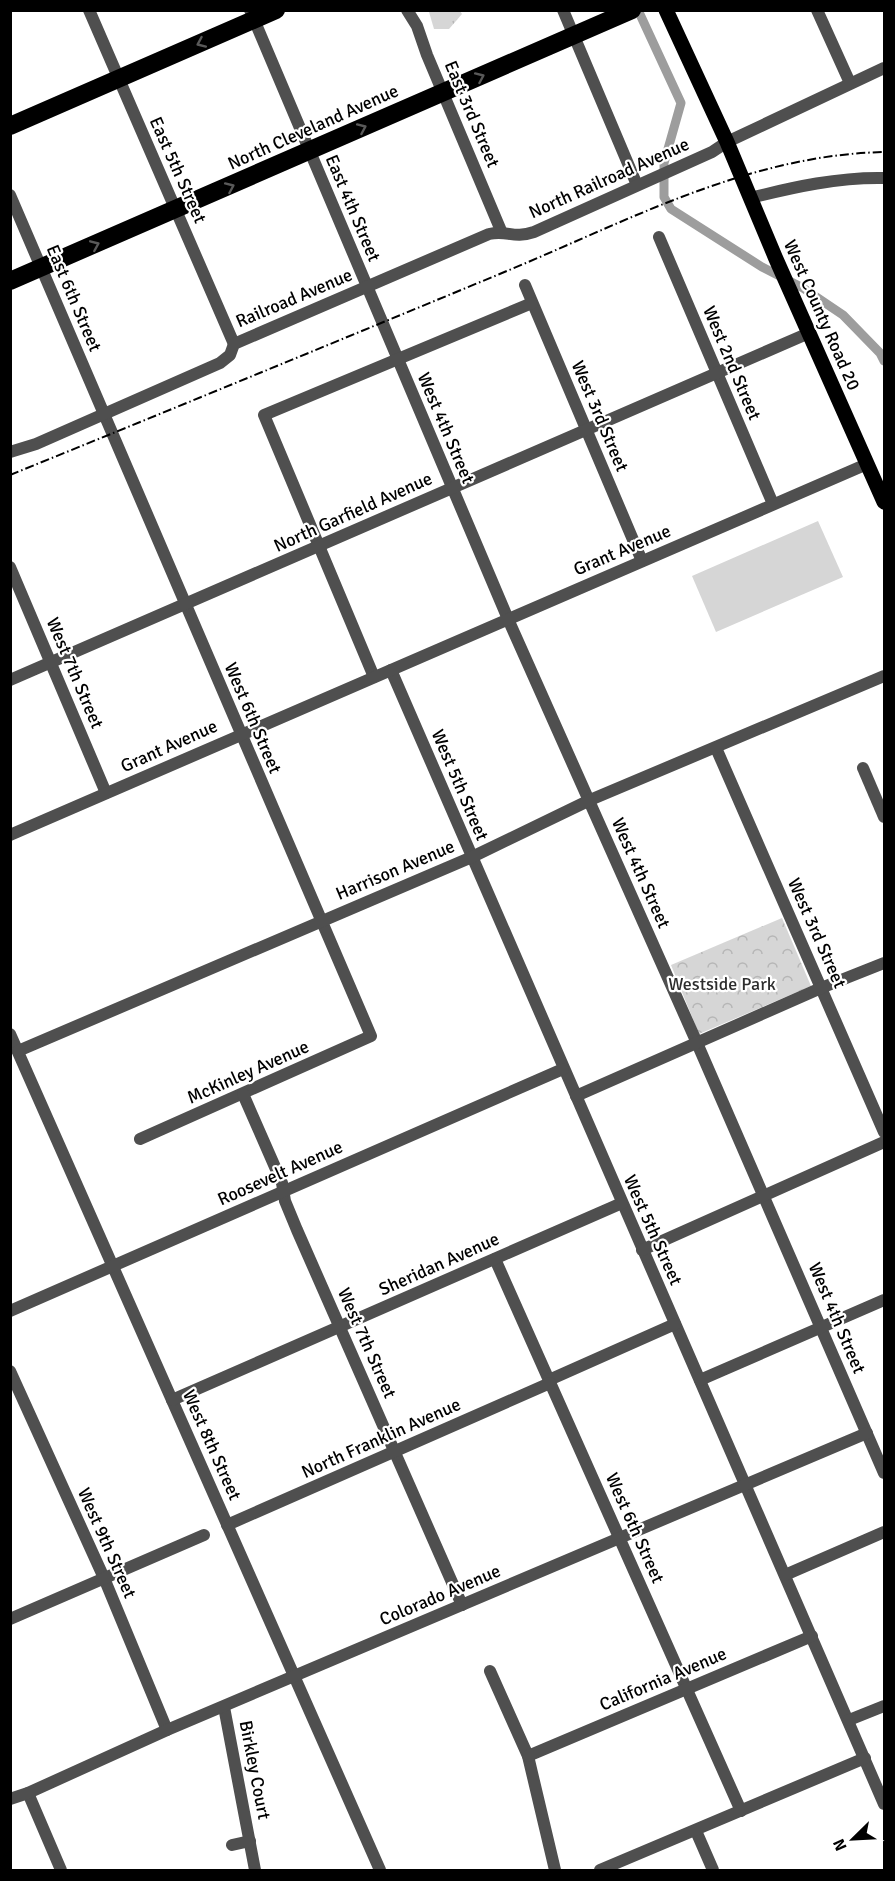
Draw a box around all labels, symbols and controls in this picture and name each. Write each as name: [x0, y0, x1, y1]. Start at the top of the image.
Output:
one-way arrow: [196, 36, 207, 48]
street label: East 3rd Street: [440, 57, 504, 171]
one-way arrow: [474, 72, 485, 84]
street label: North Cleveland Avenue: [224, 79, 402, 175]
street label: East 5th Street: [145, 113, 211, 227]
one-way arrow: [356, 124, 367, 136]
street label: North Railroad Avenue: [525, 133, 693, 223]
street label: East 4th Street: [321, 151, 385, 265]
one-way arrow: [223, 182, 234, 194]
street label: West County Road 20: [779, 236, 865, 394]
one-way arrow: [89, 240, 100, 252]
street label: East 6th Street: [42, 241, 106, 355]
street label: Railroad Avenue: [232, 264, 356, 332]
street label: West 2nd Street: [698, 303, 766, 423]
street label: West 3rd Street: [567, 357, 633, 475]
street label: West 4th Street: [413, 369, 479, 487]
street label: North Garfield Avenue: [270, 467, 436, 557]
street label: Grant Avenue: [570, 520, 674, 580]
street label: West 7th Street: [42, 614, 108, 732]
street label: West 6th Street: [220, 659, 286, 777]
street label: Grant Avenue: [117, 715, 221, 777]
street label: West 5th Street: [427, 726, 493, 844]
street label: West 4th Street: [607, 814, 675, 932]
street label: Harrison Avenue: [332, 835, 458, 905]
street label: West 3rd Street: [783, 874, 851, 992]
park label: Westside Park: [668, 973, 776, 995]
street label: McKinley Avenue: [184, 1035, 312, 1109]
street label: Roosevelt Avenue: [214, 1136, 346, 1210]
street label: West 5th Street: [619, 1171, 687, 1289]
street label: Sheridan Avenue: [375, 1228, 503, 1300]
street label: West 4th Street: [804, 1259, 870, 1377]
street label: West 7th Street: [333, 1284, 401, 1402]
street label: West 8th Street: [178, 1386, 246, 1504]
street label: North Franklin Avenue: [298, 1393, 464, 1483]
street label: West 6th Street: [601, 1469, 669, 1587]
street label: West 9th Street: [73, 1484, 141, 1602]
street label: Colorado Avenue: [376, 1560, 504, 1630]
street label: California Avenue: [596, 1642, 730, 1716]
street label: Birkley Court: [235, 1718, 275, 1822]
north arrow: [823, 1809, 883, 1869]
text: N: [829, 1836, 852, 1854]

